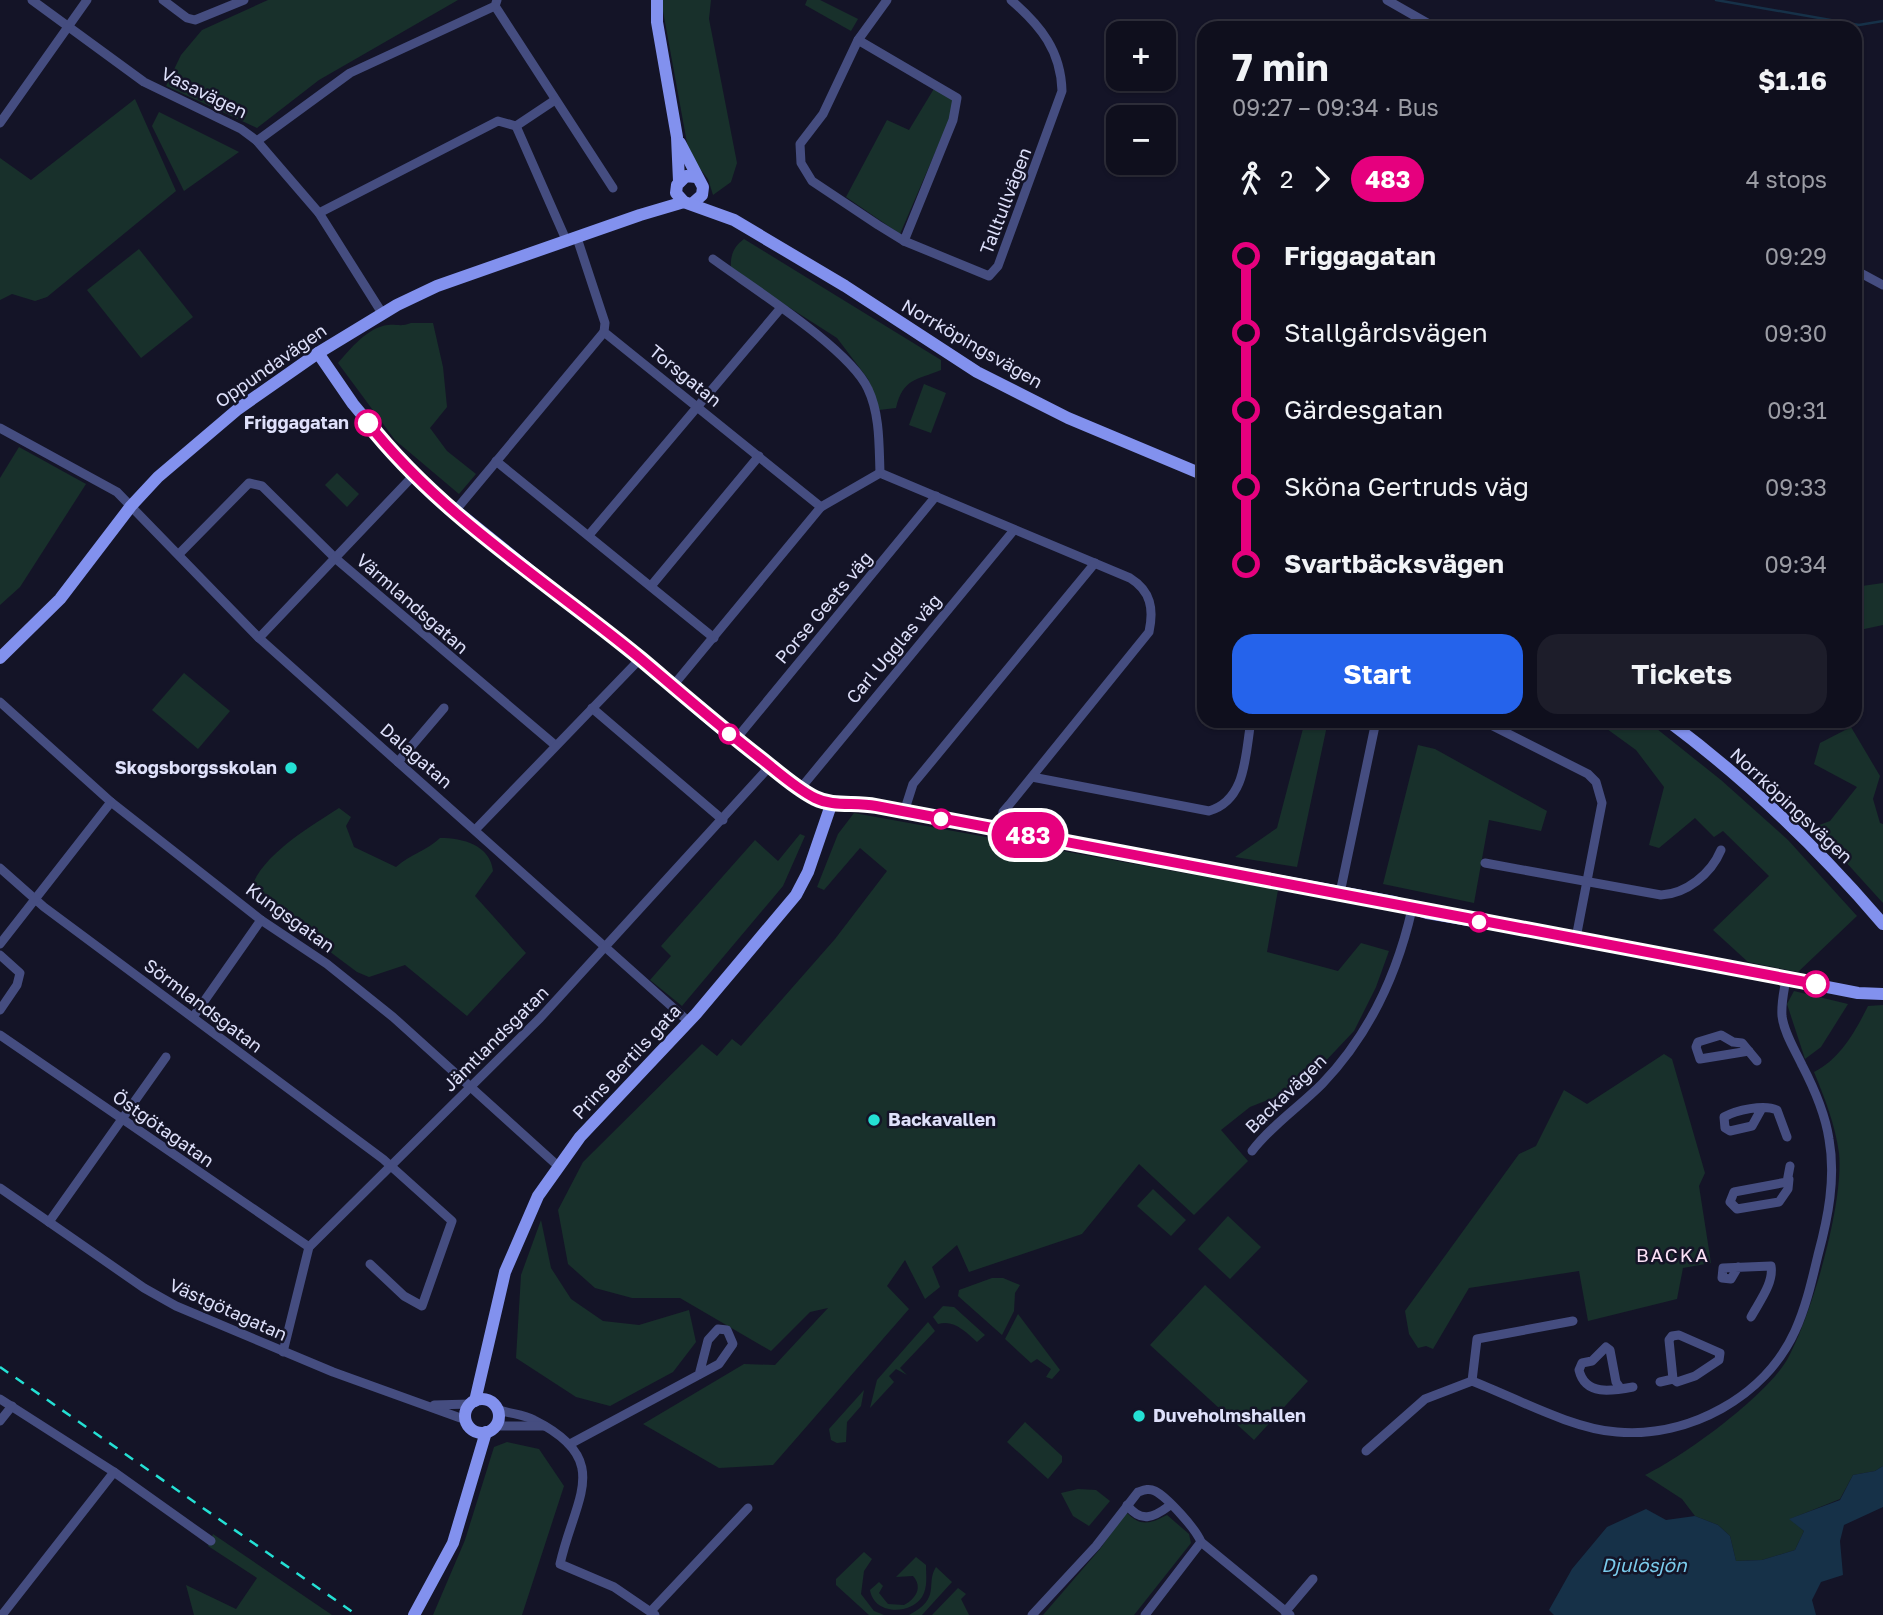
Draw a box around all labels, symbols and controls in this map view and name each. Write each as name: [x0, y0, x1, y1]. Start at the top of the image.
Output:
map controls: [1106, 21, 1176, 175]
button: +: [1106, 21, 1176, 91]
text: 7 min: [1232, 44, 1329, 89]
street label: Vasavägen: [158, 62, 251, 122]
text: $1.16: [1758, 65, 1827, 96]
text: 09:27 – 09:34 · Bus: [1232, 93, 1439, 121]
button: −: [1106, 105, 1176, 175]
street label: Talltullvägen: [975, 144, 1036, 257]
icon: walk: [1232, 160, 1270, 198]
icon: forward: [1303, 160, 1341, 198]
text: 483: [1365, 164, 1410, 193]
text: 2: [1280, 165, 1293, 193]
text: 4 stops: [1746, 165, 1827, 193]
text: Friggagatan: [1284, 240, 1436, 271]
text: 09:29: [1765, 242, 1827, 270]
street label: Norrköpingsvägen: [898, 294, 1047, 392]
text: Stallgårdsvägen: [1284, 317, 1488, 348]
street label: Oppundavägen: [211, 319, 330, 412]
text: 09:30: [1764, 319, 1827, 347]
street label: Torsgatan: [645, 339, 726, 411]
text: Gärdesgatan: [1284, 394, 1443, 425]
text: 09:31: [1767, 396, 1827, 424]
marker: Friggagatan: [355, 410, 381, 436]
place label: Friggagatan: [244, 411, 349, 433]
text: Sköna Gertruds väg: [1284, 471, 1529, 502]
text: 09:33: [1765, 473, 1827, 501]
street label: Porse Geets väg: [770, 547, 877, 668]
text: Svartbäcksvägen: [1284, 548, 1504, 579]
street label: Värmlandsgatan: [352, 549, 473, 658]
text: 09:34: [1764, 550, 1827, 578]
street label: Carl Ugglas väg: [841, 589, 945, 707]
button: Start: [1232, 634, 1523, 714]
button: Tickets: [1537, 634, 1827, 714]
street label: Dalagatan: [376, 718, 457, 792]
unlabelled marker: [719, 724, 739, 744]
street label: Norrköpingsvägen: [1726, 743, 1857, 868]
place label: Skogsborgsskolan: [115, 756, 277, 778]
marker: Skogsborgsskolan: [283, 760, 299, 776]
unlabelled marker: [931, 809, 951, 829]
line badge: 483: [988, 812, 1068, 858]
text: 483: [1006, 820, 1051, 849]
street label: Kungsgatan: [242, 878, 339, 957]
unlabelled marker: [1469, 912, 1489, 932]
street label: Sörmlandsgatan: [140, 954, 267, 1057]
unlabelled marker: [1803, 971, 1829, 997]
street label: Jämtlandsgatan: [438, 981, 553, 1096]
street label: Prins Bertils gata: [567, 999, 685, 1123]
street label: Backavägen: [1240, 1049, 1330, 1137]
street label: Östgötagatan: [109, 1085, 219, 1171]
place label: Backavallen: [888, 1108, 996, 1130]
marker: Backavallen: [866, 1112, 882, 1128]
district label: BACKA: [1636, 1243, 1710, 1266]
street label: Västgötagatan: [166, 1273, 291, 1345]
place label: Duveholmshallen: [1153, 1404, 1306, 1426]
marker: Duveholmshallen: [1131, 1408, 1147, 1424]
water label: Djulösjön: [1601, 1553, 1688, 1576]

